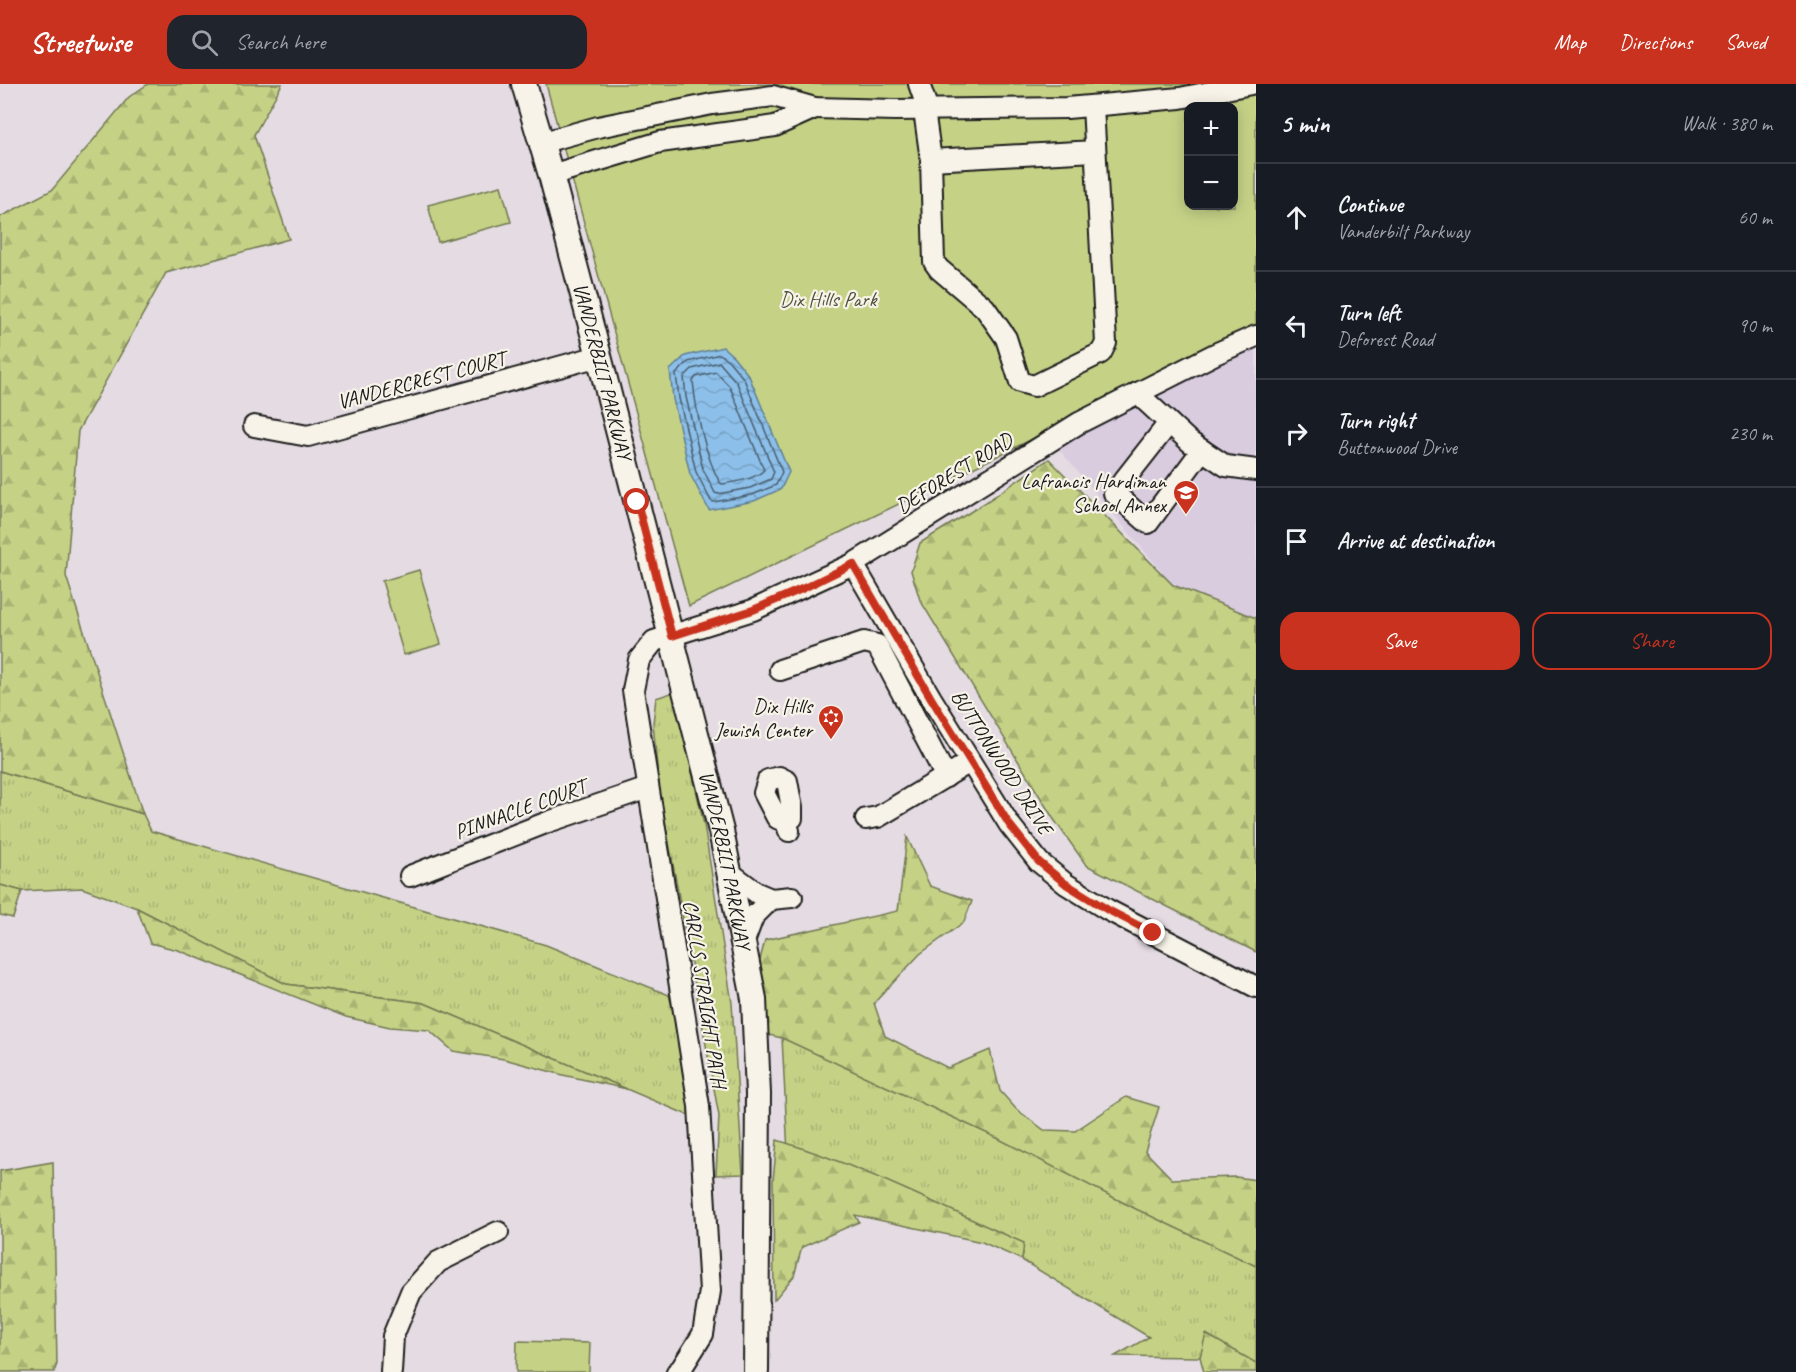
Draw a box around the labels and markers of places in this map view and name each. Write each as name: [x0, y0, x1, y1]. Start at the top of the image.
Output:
place label: Lafrancis Hardiman School Annex: [1021, 468, 1168, 518]
school or university icon: Lafrancis Hardiman School Annex: [1171, 478, 1201, 516]
place label: Dix Hills Jewish Center: [714, 693, 814, 743]
synagogue icon: Dix Hills Jewish Center: [816, 703, 846, 741]

